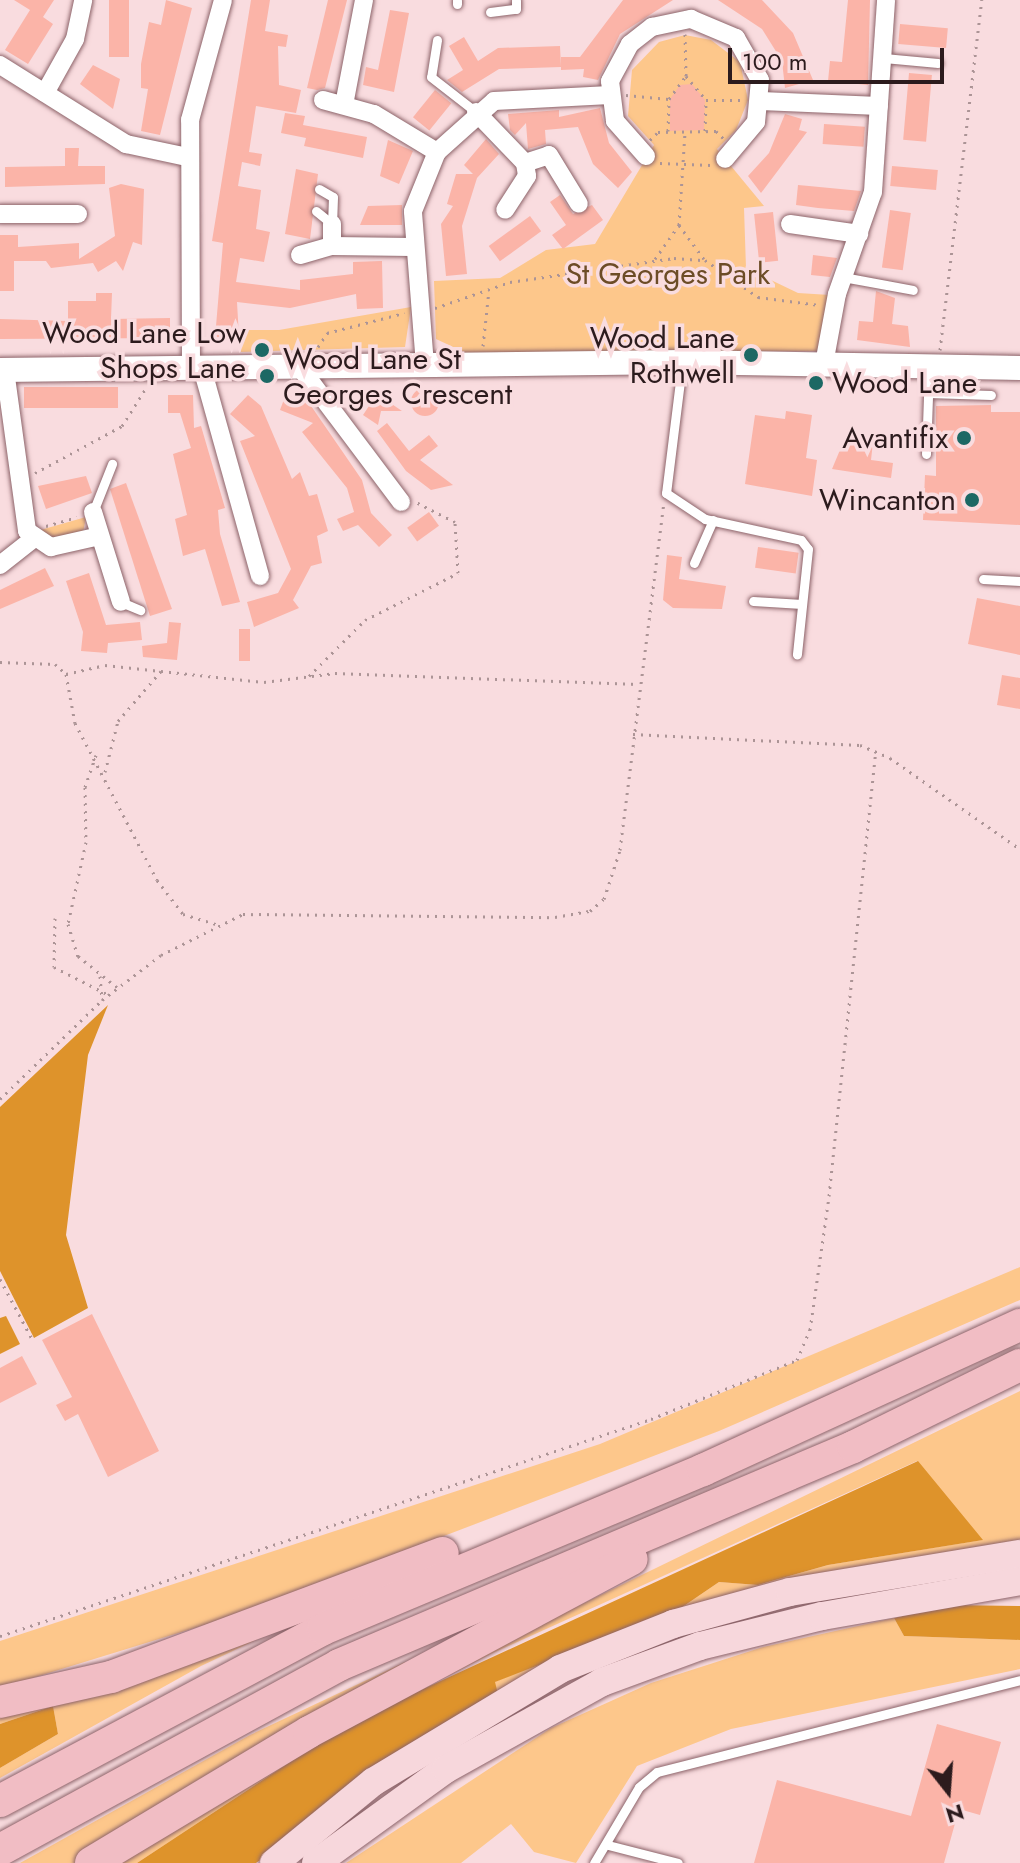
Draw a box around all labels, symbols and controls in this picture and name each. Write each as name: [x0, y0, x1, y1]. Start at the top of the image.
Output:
scale bar: [732, 32, 948, 82]
text: 100 m: [742, 44, 808, 79]
park label: St Georges Park: [566, 256, 770, 292]
place label: Wood Lane Low Shops Lane: [42, 315, 246, 386]
place label: Wood Lane Rothwell: [590, 320, 735, 390]
marker: Wood Lane Low Shops Lane: [253, 341, 271, 359]
place label: Wood Lane St Georges Crescent: [283, 341, 512, 412]
marker: Wood Lane Rothwell: [742, 346, 760, 364]
place label: Wood Lane: [832, 365, 977, 401]
marker: Wood Lane St Georges Crescent: [258, 367, 276, 385]
marker: Wood Lane: [807, 374, 825, 392]
place label: Avantifix: [842, 420, 948, 456]
marker: Avantifix: [955, 429, 973, 447]
place label: Wincanton: [819, 482, 956, 518]
marker: Wincanton: [963, 491, 981, 509]
north arrow: [908, 1751, 988, 1831]
text: N: [942, 1796, 968, 1832]

